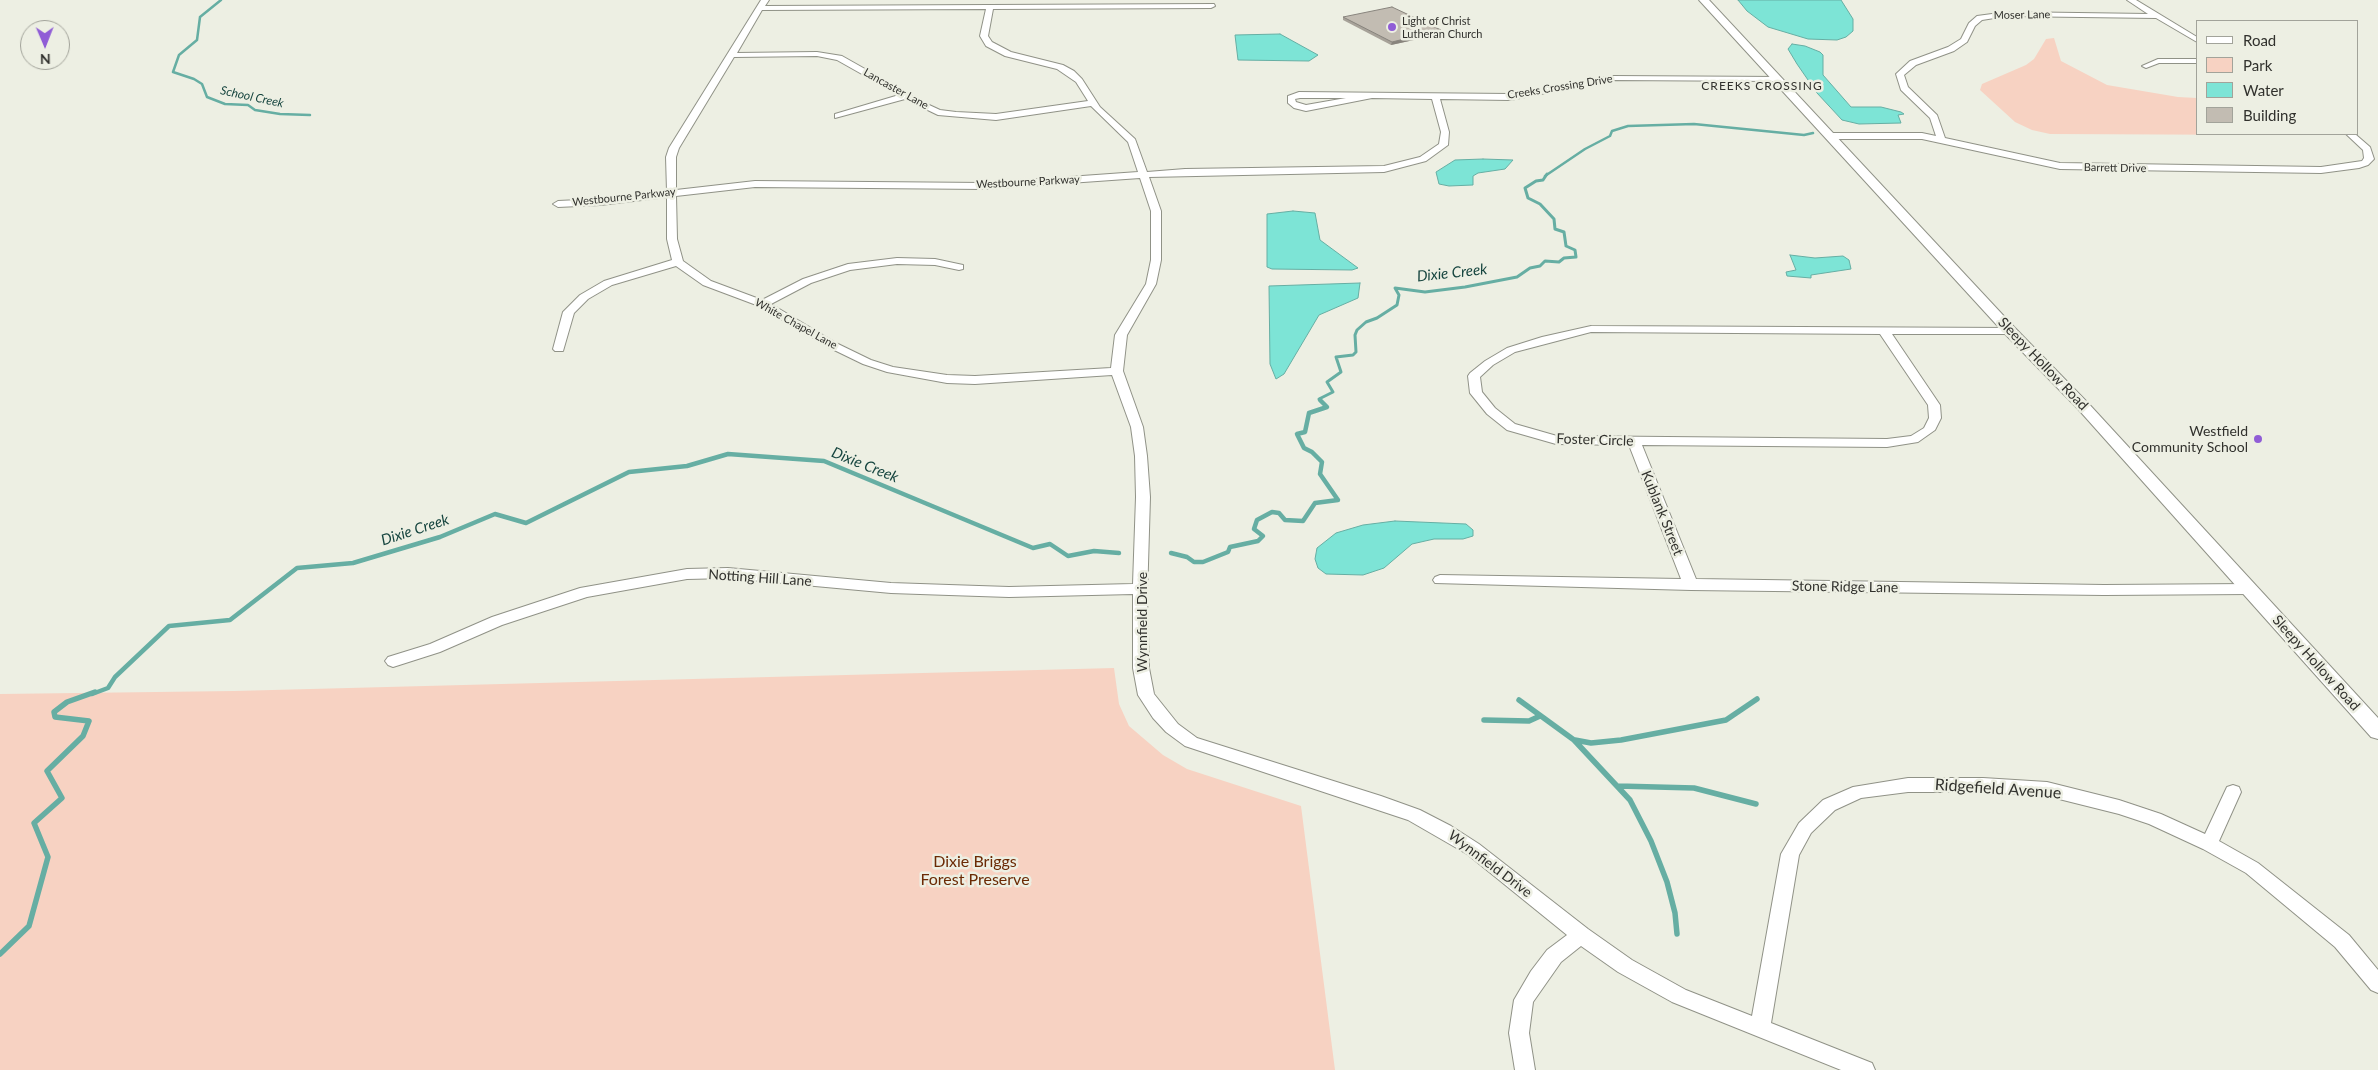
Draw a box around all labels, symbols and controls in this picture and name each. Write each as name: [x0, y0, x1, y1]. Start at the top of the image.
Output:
street label: Moser Lane: [1994, 8, 2050, 22]
place label: Light of Christ Lutheran Church: [1402, 14, 1482, 40]
north arrow: [20, 20, 70, 70]
legend: [2196, 20, 2358, 135]
marker: Light of Christ Lutheran Church: [1386, 21, 1398, 33]
text: Road: [2243, 31, 2276, 49]
text: N: [40, 51, 51, 68]
text: Park: [2243, 56, 2272, 74]
street label: Lancaster Lane: [861, 66, 931, 112]
street label: Creeks Crossing Drive: [1506, 72, 1614, 102]
district label: CREEKS CROSSING: [1699, 79, 1825, 93]
text: Water: [2243, 81, 2284, 99]
water label: School Creek: [219, 83, 285, 111]
text: Building: [2243, 106, 2296, 124]
street label: Barrett Drive: [2084, 161, 2146, 175]
street label: Westbourne Parkway: [976, 173, 1080, 191]
street label: Westbourne Parkway: [572, 185, 676, 209]
water label: Dixie Creek: [1416, 260, 1488, 286]
street label: White Chapel Lane: [753, 296, 839, 352]
street label: Sleepy Hollow Road: [1994, 314, 2092, 414]
place label: Westfield Community School: [2132, 423, 2248, 456]
street label: Foster Circle: [1556, 430, 1634, 450]
marker: Westfield Community School: [2252, 433, 2264, 445]
water label: Dixie Creek: [829, 443, 901, 487]
street label: Kublank Street: [1637, 468, 1687, 558]
water label: Dixie Creek: [379, 511, 451, 549]
street label: Notting Hill Lane: [708, 566, 812, 590]
street label: Wynnfield Drive: [1134, 572, 1150, 672]
street label: Stone Ridge Lane: [1792, 578, 1898, 596]
street label: Sleepy Hollow Road: [2269, 612, 2363, 714]
street label: Ridgefield Avenue: [1934, 775, 2062, 803]
street label: Wynnfield Drive: [1445, 827, 1535, 901]
park label: Dixie Briggs Forest Preserve: [920, 852, 1030, 890]

